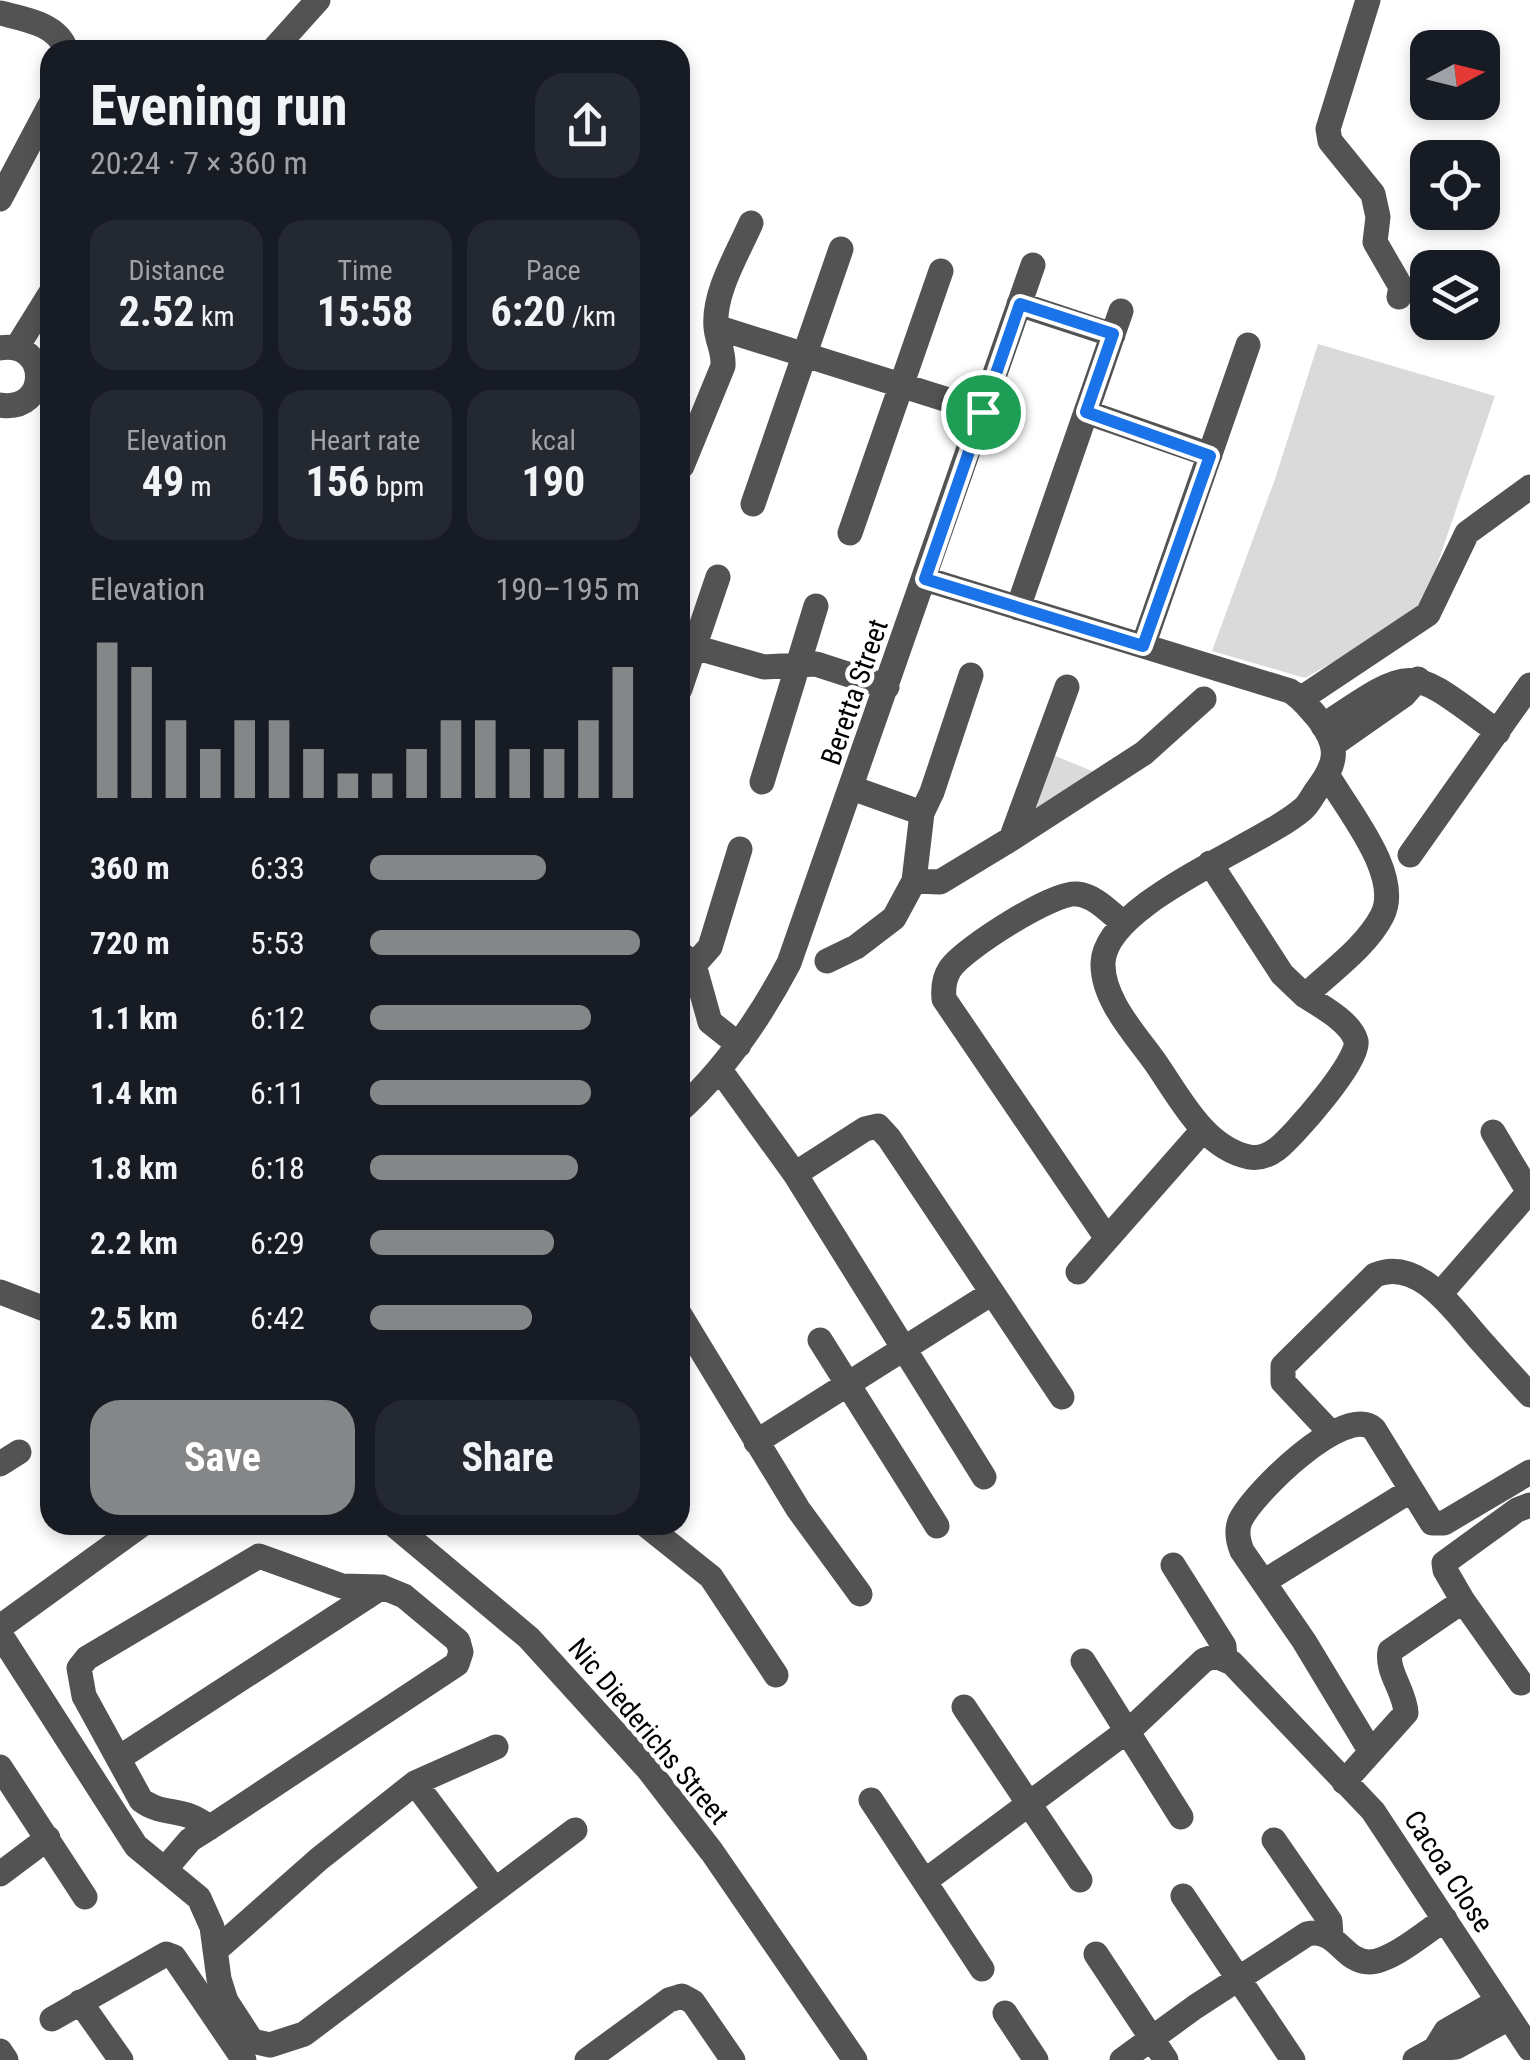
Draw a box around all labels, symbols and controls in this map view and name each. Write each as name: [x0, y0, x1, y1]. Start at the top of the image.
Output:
north arrow: [1410, 30, 1500, 120]
map controls: [1410, 30, 1500, 340]
button: share: [535, 73, 640, 178]
text: Evening run: [90, 74, 348, 138]
button: locate: [1410, 140, 1500, 230]
text: 20:24 · 7 × 360 m: [90, 144, 308, 182]
button: layers: [1410, 250, 1500, 340]
text: Distance: [128, 254, 225, 287]
text: Time: [337, 254, 393, 287]
text: Pace: [526, 254, 581, 287]
text: 2.52: [119, 287, 195, 336]
text: 15:58: [317, 287, 413, 336]
text: 6:20: [490, 287, 566, 336]
text: km: [195, 300, 235, 333]
text: /km: [566, 300, 616, 333]
pin: [941, 370, 1026, 455]
icon: arrive: [956, 385, 1011, 440]
text: Elevation: [126, 424, 227, 457]
text: Heart rate: [310, 424, 420, 457]
text: kcal: [531, 424, 576, 457]
text: 49: [142, 457, 184, 506]
text: 156: [306, 457, 369, 506]
text: 190: [521, 457, 585, 506]
text: m: [184, 470, 212, 503]
text: bpm: [369, 470, 424, 503]
text: Elevation: [90, 570, 205, 608]
text: 190–195 m: [495, 570, 640, 608]
street label: Beretta Street: [814, 615, 895, 769]
text: 360 m: [90, 849, 170, 887]
text: 6:33: [250, 849, 305, 887]
text: 720 m: [90, 924, 170, 962]
text: 5:53: [250, 924, 305, 962]
text: 1.1 km: [90, 999, 178, 1037]
text: 6:12: [250, 999, 305, 1037]
text: 1.4 km: [90, 1074, 178, 1112]
text: 6:11: [250, 1074, 305, 1112]
text: 1.8 km: [90, 1149, 178, 1187]
text: 6:18: [250, 1149, 305, 1187]
text: 2.2 km: [90, 1224, 178, 1262]
text: 6:29: [250, 1224, 305, 1262]
text: 2.5 km: [90, 1299, 178, 1337]
text: 6:42: [250, 1299, 305, 1337]
button: Save: [90, 1400, 355, 1515]
button: Share: [375, 1400, 640, 1515]
street label: Nic Diederichs Street: [561, 1632, 736, 1831]
street label: Cacoa Close: [1397, 1804, 1500, 1938]

